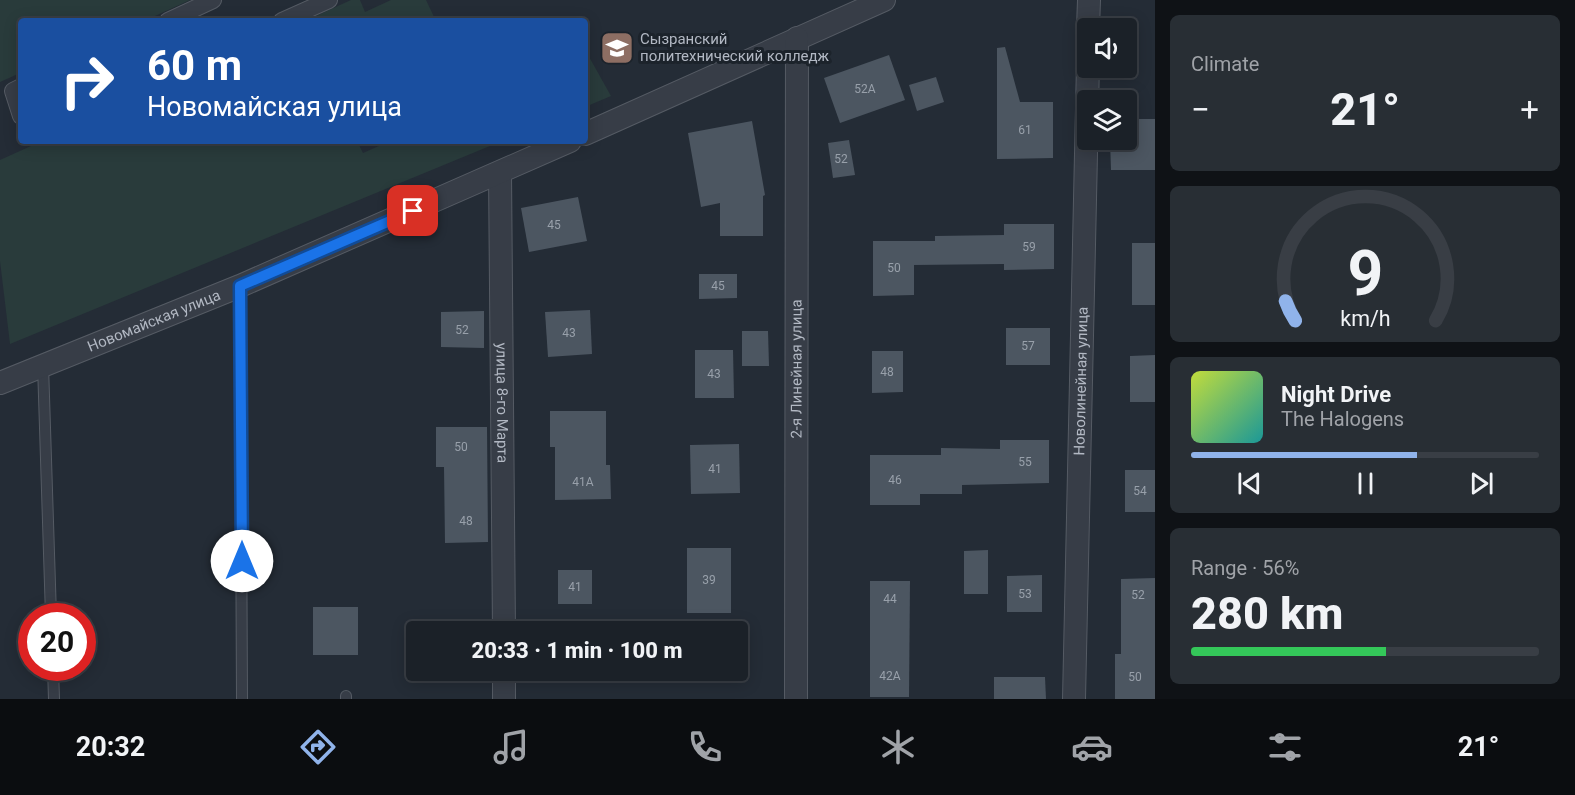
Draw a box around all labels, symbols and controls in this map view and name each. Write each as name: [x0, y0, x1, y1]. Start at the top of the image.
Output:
map controls: [1077, 18, 1137, 150]
button: sound: [1077, 18, 1137, 78]
school or university icon: Сызранский политехнический колледж: [599, 30, 635, 66]
place label: Сызранский политехнический колледж: [640, 30, 830, 65]
text: 60 m: [147, 41, 242, 90]
icon: right: [48, 42, 126, 120]
text: Climate: [1191, 52, 1259, 76]
house number: 52А: [854, 82, 876, 96]
text: 21°: [1330, 83, 1400, 136]
button: layers: [1077, 90, 1137, 150]
text: −: [1191, 90, 1210, 129]
text: +: [1520, 90, 1539, 129]
text: Новомайская улица: [147, 91, 402, 123]
house number: 61: [1018, 123, 1032, 137]
house number: 52: [834, 152, 848, 166]
pin: [387, 185, 438, 236]
icon: arrive: [396, 194, 429, 227]
house number: 45: [547, 218, 561, 232]
text: 9: [1347, 237, 1383, 310]
house number: 59: [1022, 240, 1036, 254]
house number: 50: [887, 261, 901, 275]
house number: 45: [711, 279, 725, 293]
street label: Новомайская улица: [85, 286, 223, 356]
street label: 2-я Линейная улица: [787, 299, 806, 439]
street label: Новолинейная улица: [1070, 306, 1092, 456]
text: km/h: [1340, 306, 1390, 331]
house number: 52: [455, 323, 469, 337]
house number: 43: [562, 326, 576, 340]
house number: 57: [1021, 339, 1035, 353]
street label: улица 8-го Марта: [492, 343, 512, 463]
house number: 48: [880, 365, 894, 379]
house number: 43: [707, 367, 721, 381]
text: Night Drive: [1281, 382, 1391, 407]
text: The Halogens: [1281, 407, 1404, 431]
house number: 50: [454, 440, 468, 454]
house number: 55: [1018, 455, 1032, 469]
house number: 41: [708, 462, 722, 476]
icon: previous: [1233, 467, 1266, 500]
icon: pause: [1349, 467, 1382, 500]
icon: next: [1465, 467, 1498, 500]
house number: 46: [888, 473, 902, 487]
house number: 41А: [572, 475, 594, 489]
house number: 54: [1133, 484, 1147, 498]
house number: 48: [459, 514, 473, 528]
position arrow: [210, 529, 274, 593]
text: Range · 56%: [1191, 556, 1299, 580]
house number: 39: [702, 573, 716, 587]
house number: 41: [568, 580, 582, 594]
house number: 53: [1018, 587, 1032, 601]
text: 280 km: [1191, 587, 1343, 640]
house number: 52: [1131, 588, 1145, 602]
house number: 44: [883, 592, 897, 606]
speed limit sign: 20: [18, 603, 96, 681]
text: 20:33 · 1 min · 100 m: [472, 638, 682, 663]
house number: 42А: [879, 669, 901, 683]
house number: 50: [1128, 670, 1142, 684]
icon: directions: [297, 726, 339, 768]
icon: music: [490, 726, 532, 768]
icon: phone: [684, 726, 726, 768]
icon: climate: [877, 726, 919, 768]
icon: car: [1071, 726, 1113, 768]
icon: filters: [1264, 726, 1306, 768]
text: 20:32: [76, 731, 145, 763]
text: 21°: [1458, 731, 1499, 763]

